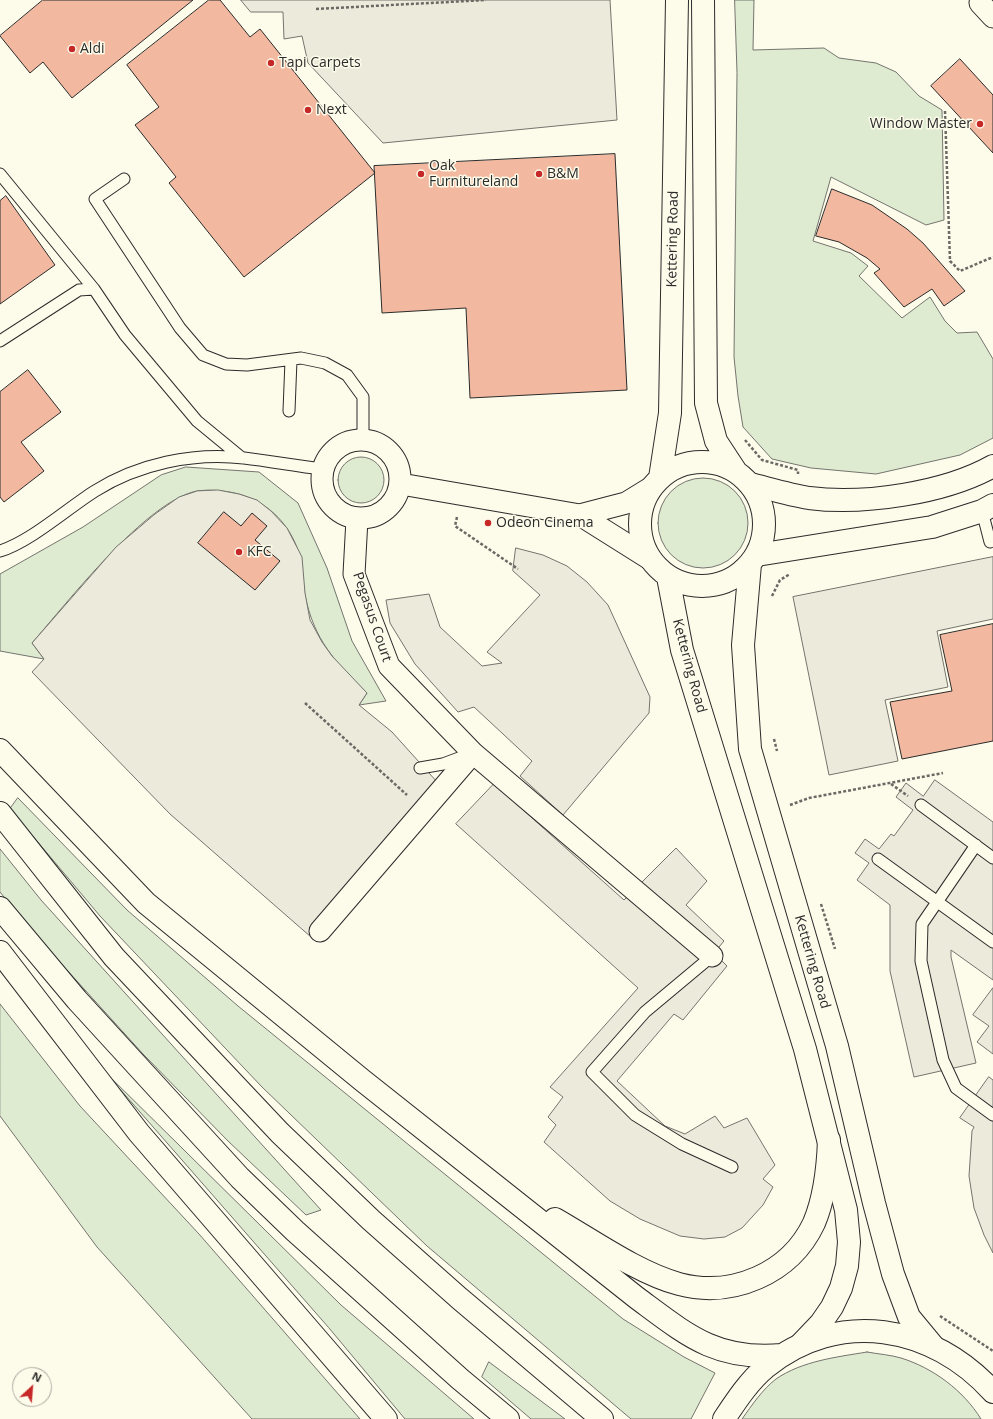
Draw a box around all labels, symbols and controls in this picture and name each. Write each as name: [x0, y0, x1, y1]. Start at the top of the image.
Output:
place label: Aldi: [80, 41, 104, 57]
marker: Aldi: [67, 44, 77, 54]
place label: Tapi Carpets: [279, 55, 361, 71]
marker: Tapi Carpets: [266, 58, 276, 68]
place label: Next: [316, 102, 347, 118]
marker: Next: [303, 105, 313, 115]
place label: Window Master: [870, 116, 972, 132]
marker: Window Master: [975, 119, 985, 129]
place label: Oak Furnitureland: [429, 158, 518, 190]
place label: B&M: [547, 166, 579, 182]
marker: Oak Furnitureland: [416, 169, 426, 179]
marker: B&M: [534, 169, 544, 179]
street label: Kettering Road: [664, 190, 682, 288]
place label: Odeon Cinema: [496, 515, 594, 531]
marker: Odeon Cinema: [483, 518, 493, 528]
place label: KFC: [247, 544, 272, 560]
marker: KFC: [234, 547, 244, 557]
street label: Pegasus Court: [349, 570, 395, 664]
street label: Kettering Road: [668, 617, 710, 715]
street label: Kettering Road: [791, 913, 833, 1011]
north arrow: [12, 1367, 52, 1407]
text: N: [30, 1368, 44, 1385]

